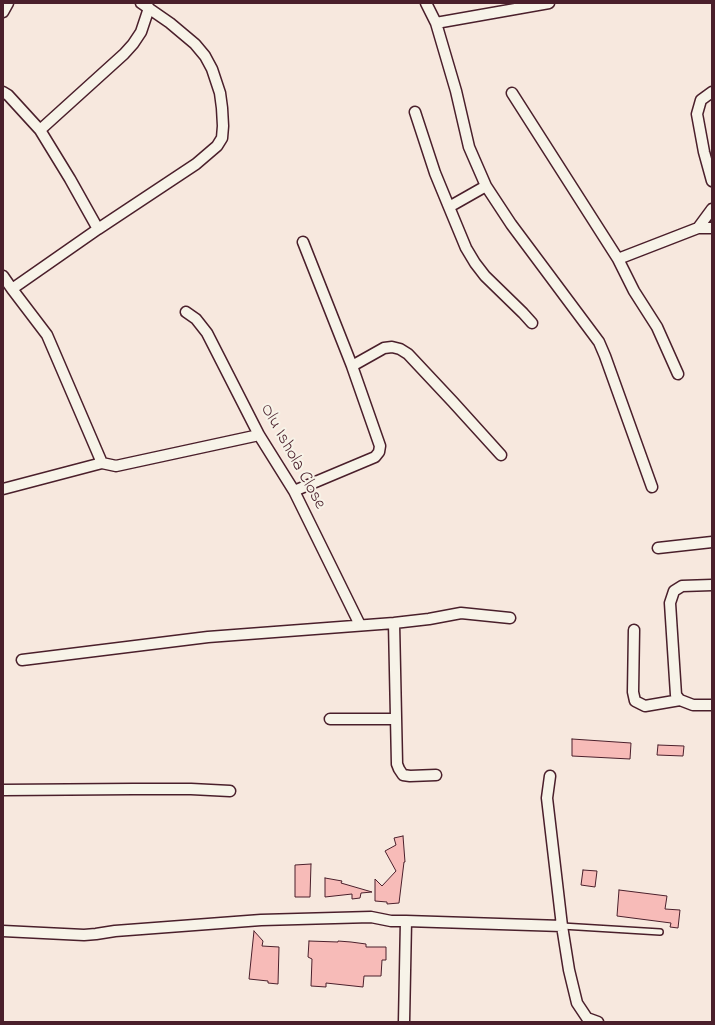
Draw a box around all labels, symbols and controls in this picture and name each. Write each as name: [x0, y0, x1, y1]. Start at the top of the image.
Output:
street label: Olu Ishola Close: [254, 401, 330, 513]

